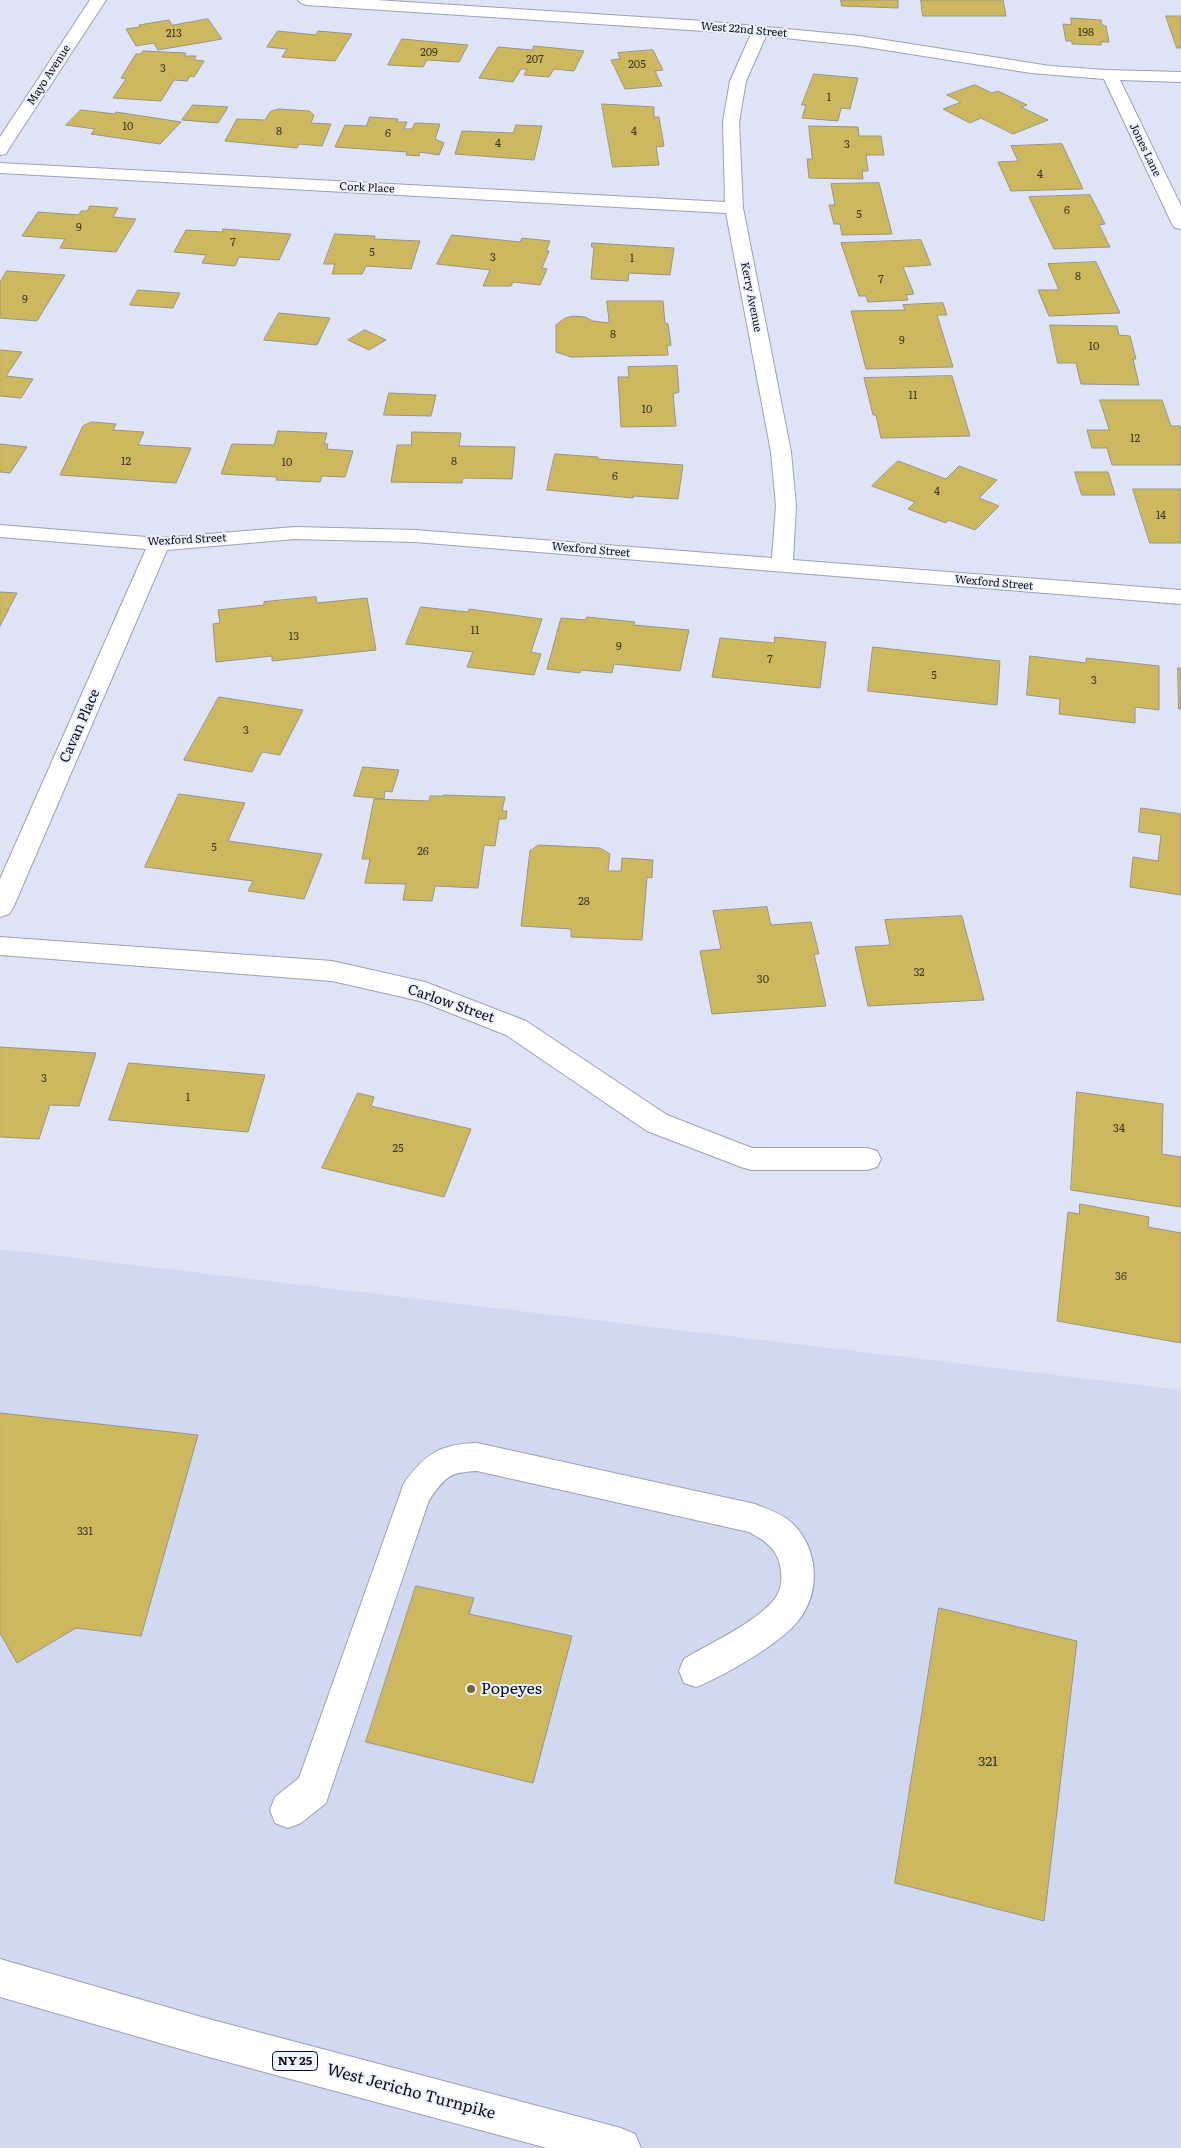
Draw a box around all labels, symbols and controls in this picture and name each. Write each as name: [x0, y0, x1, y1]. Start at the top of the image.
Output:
street label: West 22nd Street: [700, 20, 788, 40]
house number: 198: [1078, 26, 1094, 40]
house number: 213: [166, 27, 182, 41]
street label: Mayo Avenue: [25, 42, 73, 108]
house number: 209: [420, 46, 438, 60]
house number: 207: [526, 53, 544, 67]
house number: 205: [628, 58, 646, 72]
house number: 3: [160, 62, 166, 76]
house number: 1: [827, 91, 831, 105]
house number: 10: [123, 120, 133, 134]
street label: Jones Lane: [1126, 121, 1164, 179]
house number: 8: [276, 125, 282, 139]
house number: 4: [631, 125, 637, 139]
house number: 6: [385, 127, 391, 141]
house number: 4: [495, 137, 501, 151]
house number: 3: [844, 138, 850, 152]
house number: 4: [1037, 168, 1043, 182]
street label: Cork Place: [339, 180, 395, 196]
house number: 6: [1064, 204, 1070, 218]
house number: 5: [856, 208, 862, 222]
house number: 9: [76, 221, 82, 235]
house number: 7: [230, 236, 236, 250]
house number: 5: [369, 246, 375, 260]
house number: 3: [490, 251, 496, 265]
house number: 1: [630, 252, 634, 266]
street label: Kerry Avenue: [738, 261, 764, 333]
house number: 8: [1075, 270, 1081, 284]
house number: 7: [878, 273, 884, 287]
house number: 9: [22, 293, 28, 307]
house number: 8: [610, 328, 616, 342]
house number: 9: [899, 334, 905, 348]
house number: 10: [1089, 340, 1099, 354]
house number: 11: [909, 389, 917, 403]
house number: 10: [642, 403, 652, 417]
house number: 12: [1130, 432, 1140, 446]
house number: 12: [121, 455, 131, 469]
house number: 8: [451, 455, 457, 469]
house number: 10: [282, 456, 292, 470]
house number: 6: [612, 470, 618, 484]
house number: 4: [934, 485, 940, 499]
house number: 14: [1156, 509, 1166, 523]
street label: Wexford Street: [147, 531, 227, 549]
street label: Wexford Street: [551, 540, 631, 560]
street label: Wexford Street: [954, 573, 1034, 593]
house number: 11: [471, 624, 479, 638]
house number: 13: [289, 630, 299, 644]
house number: 9: [616, 640, 622, 654]
house number: 7: [767, 653, 773, 667]
house number: 5: [931, 669, 937, 683]
house number: 3: [1091, 674, 1097, 688]
street label: Cavan Place: [56, 687, 104, 765]
house number: 3: [243, 724, 249, 738]
house number: 5: [211, 841, 217, 855]
house number: 26: [417, 845, 429, 859]
house number: 28: [578, 895, 590, 909]
house number: 32: [913, 966, 925, 980]
house number: 30: [757, 973, 769, 987]
street label: Carlow Street: [405, 981, 497, 1027]
house number: 3: [41, 1072, 47, 1086]
house number: 1: [186, 1091, 190, 1105]
house number: 34: [1113, 1122, 1125, 1136]
house number: 25: [392, 1142, 404, 1156]
house number: 36: [1115, 1270, 1127, 1284]
house number: 331: [77, 1525, 93, 1539]
place label: Popeyes: [481, 1679, 542, 1699]
marker: Popeyes: [465, 1683, 477, 1695]
house number: 321: [978, 1754, 998, 1770]
road number: NY 25: [272, 2052, 318, 2070]
street label: West Jericho Turnpike: [325, 2060, 497, 2124]

